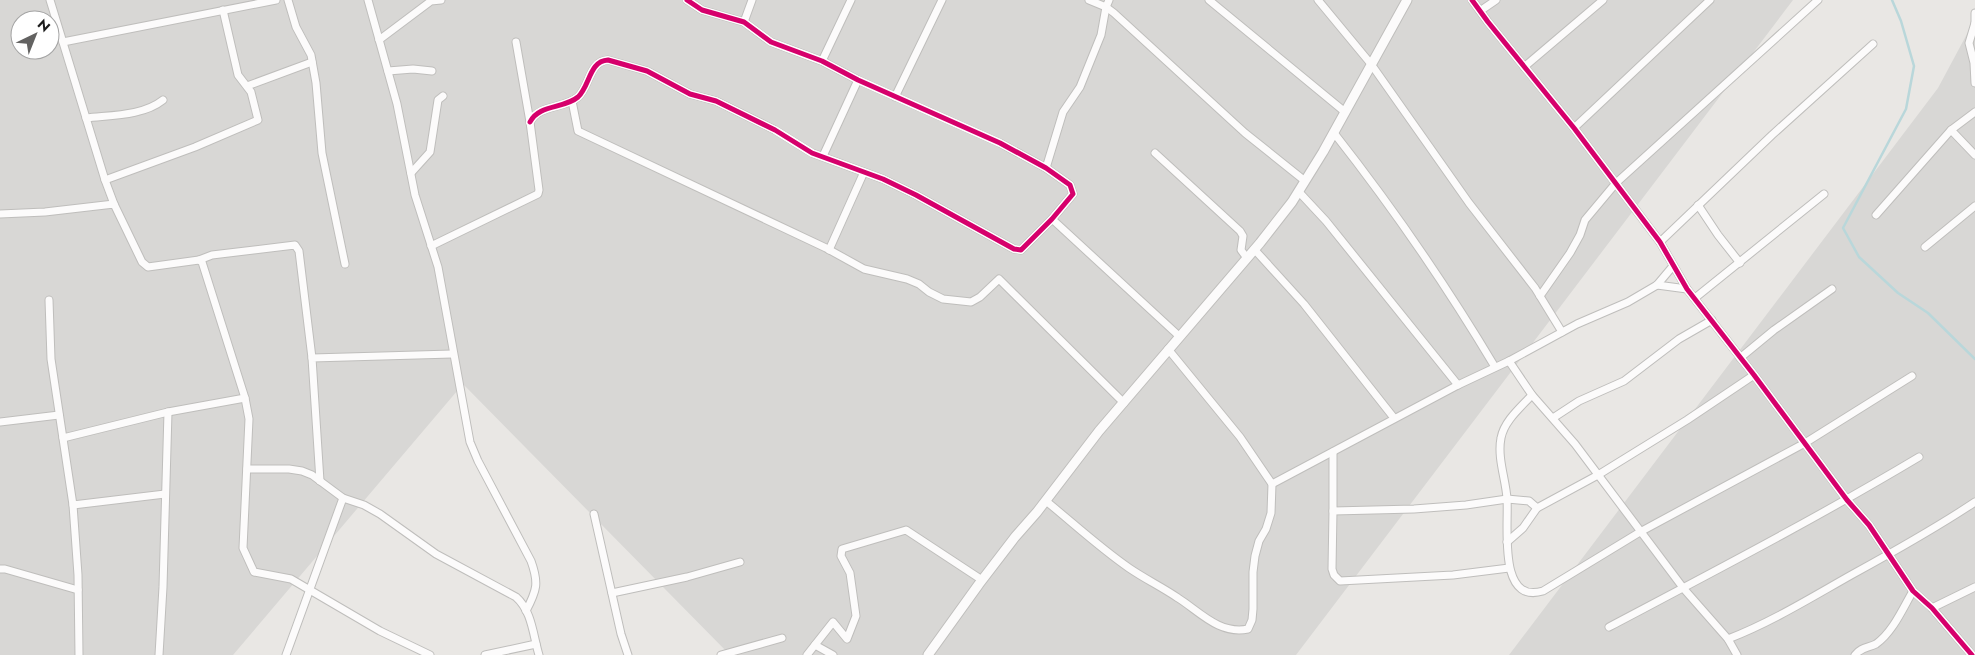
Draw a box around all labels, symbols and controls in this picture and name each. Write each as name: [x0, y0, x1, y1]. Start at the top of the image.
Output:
north arrow: [10, 10, 60, 60]
text: N: [33, 14, 55, 37]

